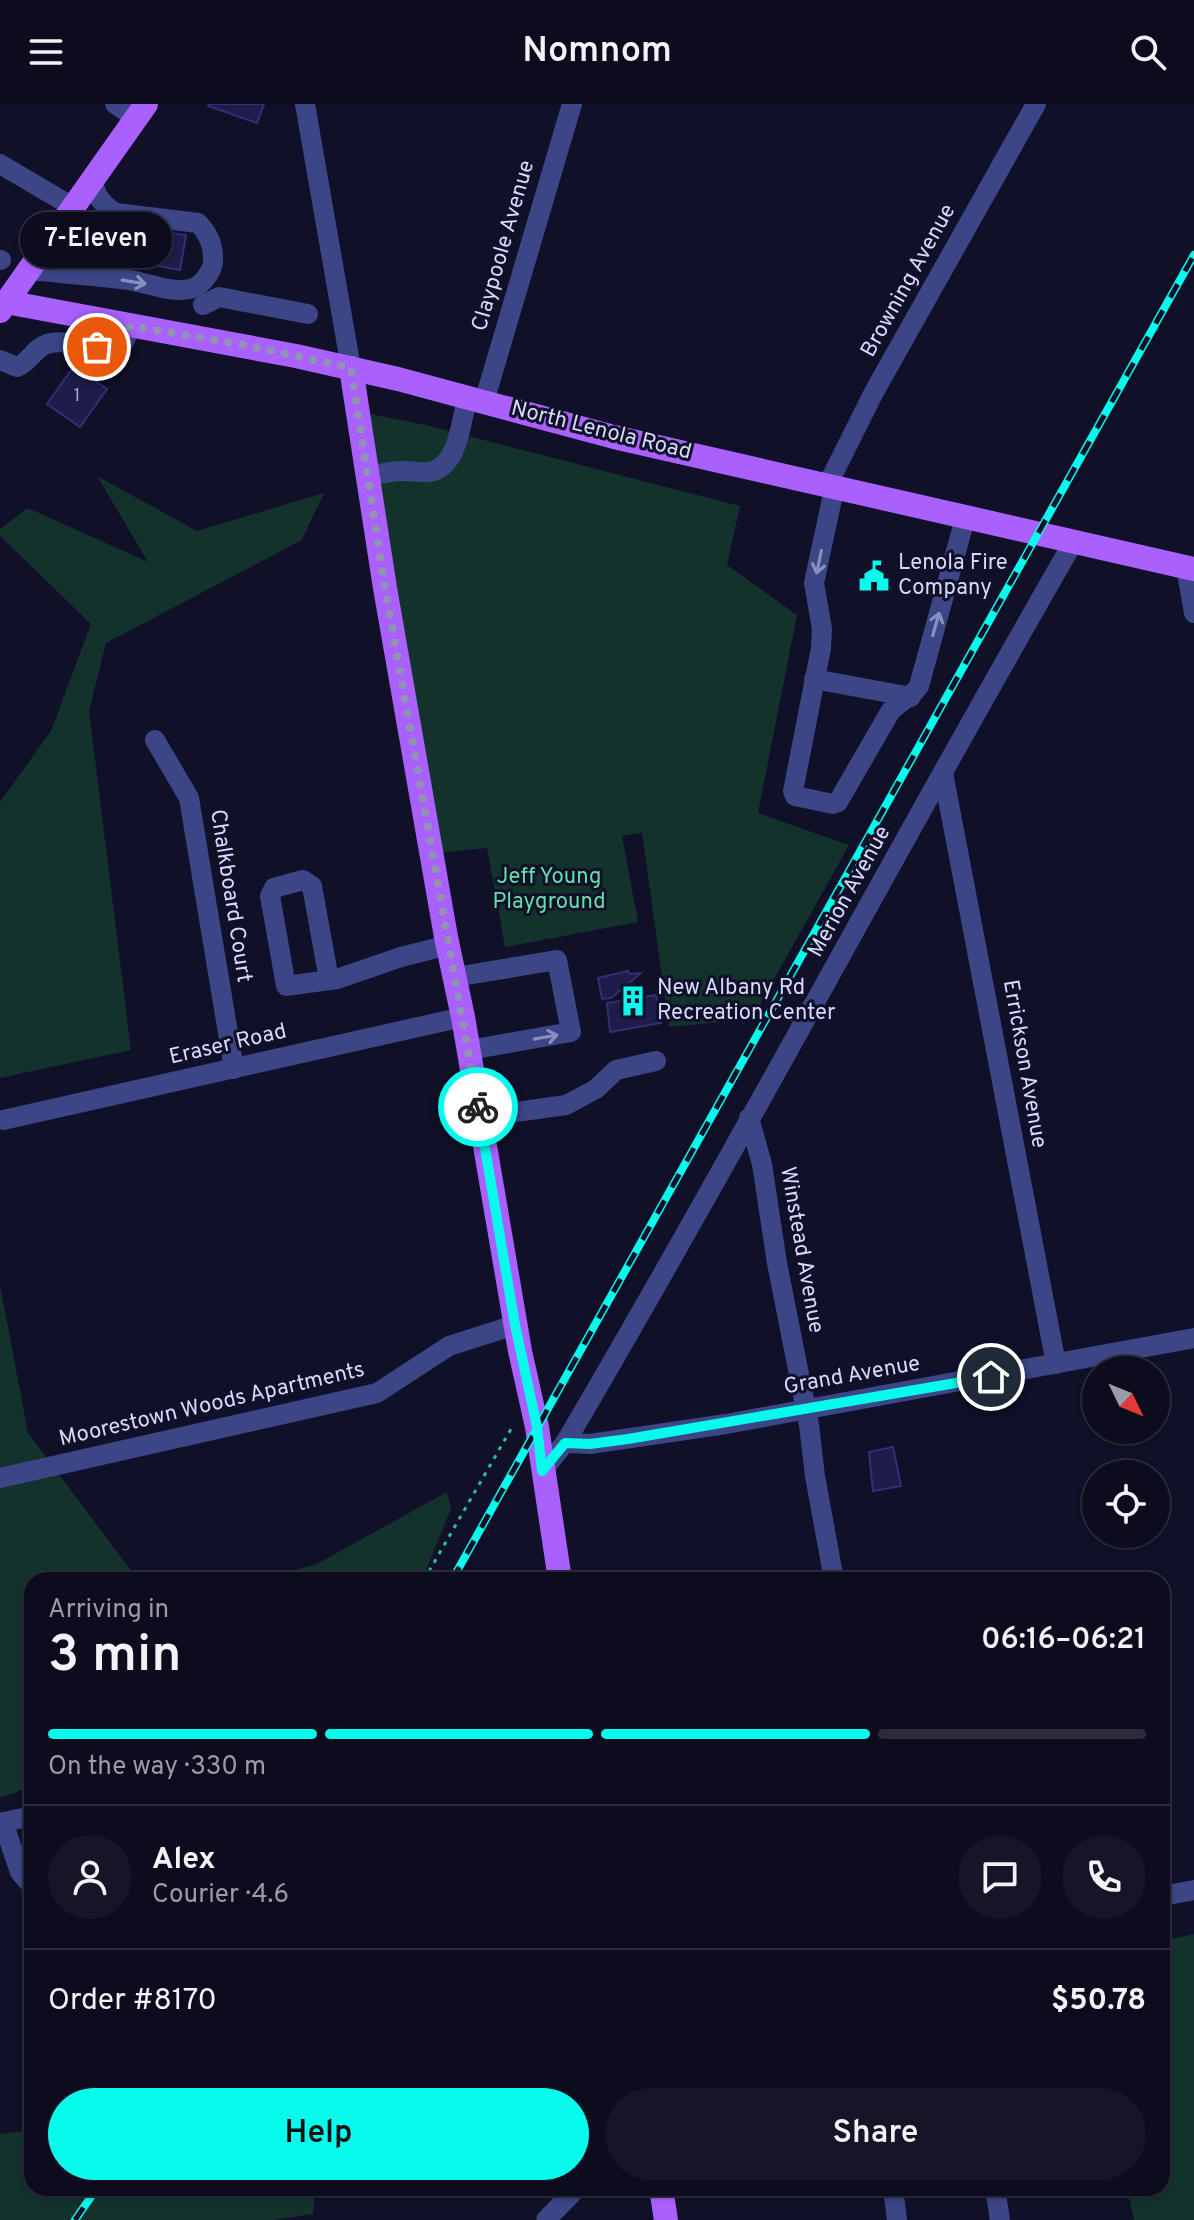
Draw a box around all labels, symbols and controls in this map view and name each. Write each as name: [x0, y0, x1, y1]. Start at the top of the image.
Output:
text: Nomnom: [522, 29, 672, 75]
icon: menu: [24, 30, 68, 74]
icon: search: [1126, 30, 1170, 74]
street label: Claypoole Avenue: [467, 157, 541, 335]
street label: Browning Avenue: [856, 200, 962, 362]
callout: 7-Eleven: [21, 211, 173, 267]
text: 7-Eleven: [44, 223, 148, 256]
one-way arrow: [121, 275, 146, 290]
pin: [63, 313, 131, 381]
icon: bag: [75, 325, 119, 369]
house number: 1: [74, 385, 80, 408]
street label: North Lenola Road: [508, 396, 694, 466]
one-way arrow: [811, 548, 826, 574]
place label: Lenola Fire Company: [898, 550, 1008, 602]
public building icon: Lenola Fire Company: [857, 559, 891, 593]
one-way arrow: [929, 611, 944, 637]
street label: Chalkboard Court: [203, 808, 257, 984]
street label: Merion Avenue: [803, 822, 897, 962]
park label: Jeff Young Playground: [492, 864, 606, 916]
place label: New Albany Rd Recreation Center: [657, 975, 836, 1027]
street label: Errickson Avenue: [996, 978, 1052, 1150]
building icon: New Albany Rd Recreation Center: [616, 984, 650, 1018]
street label: Eraser Road: [167, 1018, 289, 1072]
one-way arrow: [532, 1028, 558, 1043]
courier: [438, 1067, 518, 1147]
icon: bike: [456, 1085, 500, 1129]
street label: Winstead Avenue: [773, 1165, 829, 1335]
pin: [957, 1343, 1025, 1411]
street label: Grand Avenue: [782, 1351, 922, 1401]
icon: home: [969, 1355, 1013, 1399]
north arrow: [1082, 1356, 1170, 1444]
map controls: [1082, 1356, 1170, 1548]
street label: Moorestown Woods Apartments: [57, 1357, 367, 1453]
button: locate: [1082, 1460, 1170, 1548]
text: Arriving in: [48, 1594, 169, 1627]
text: 06:16–06:21: [981, 1622, 1146, 1659]
text: 3 min: [48, 1624, 181, 1690]
text: On the way · 330 m: [48, 1751, 266, 1784]
button: person: [48, 1835, 132, 1919]
button: chat: [958, 1835, 1042, 1919]
button: phone: [1062, 1835, 1146, 1919]
text: Alex: [152, 1842, 216, 1879]
text: Courier · 4.6: [152, 1879, 289, 1912]
text: Order #8170: [48, 1983, 217, 2020]
text: $50.78: [1051, 1983, 1146, 2020]
button: Help: [48, 2088, 589, 2180]
button: Share: [605, 2088, 1146, 2180]

